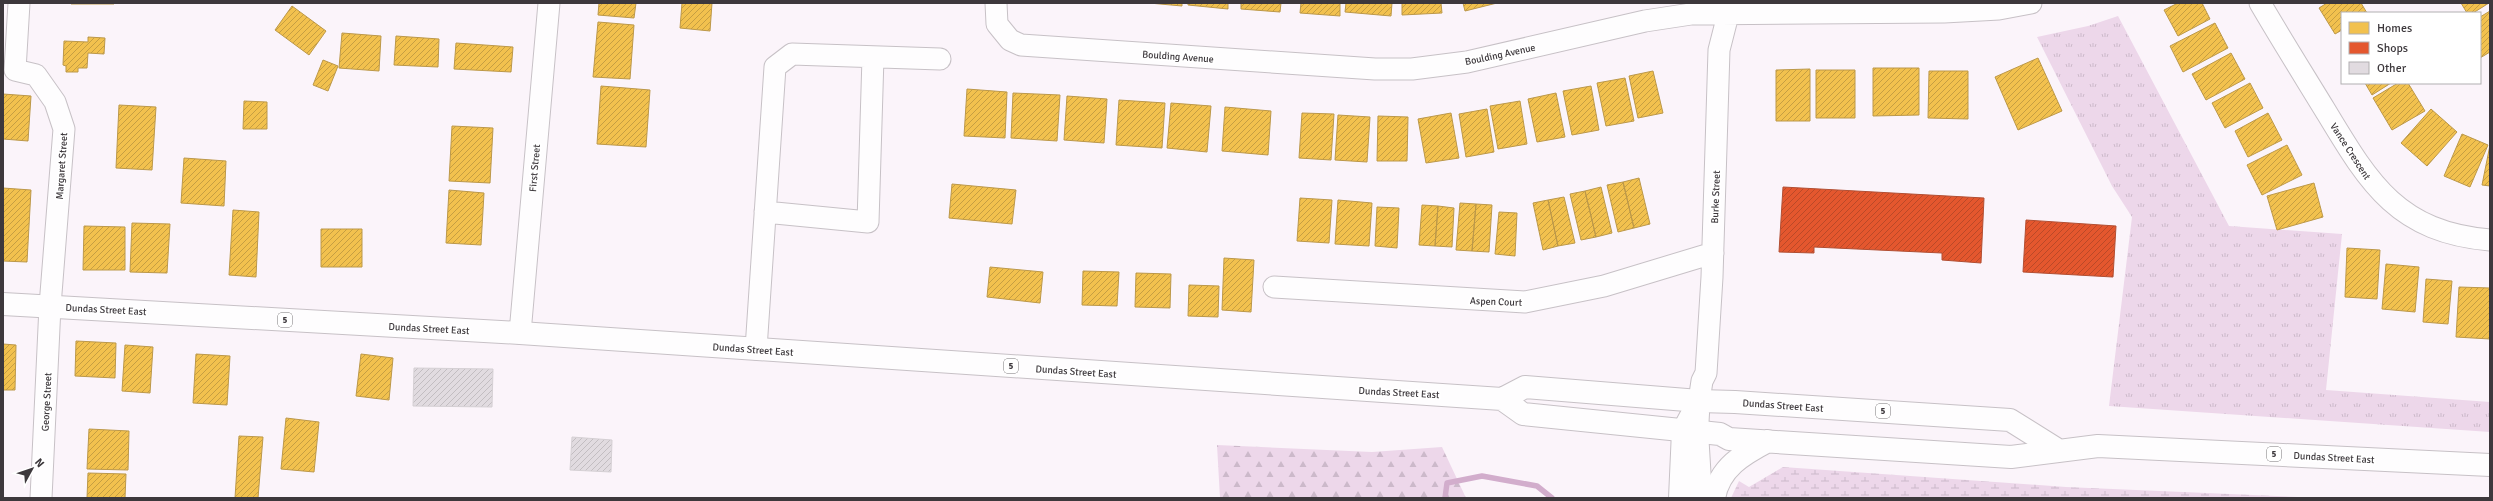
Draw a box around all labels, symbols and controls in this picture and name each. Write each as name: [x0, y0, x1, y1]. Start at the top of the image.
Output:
legend: [2341, 12, 2481, 84]
text: Homes: [2377, 21, 2412, 36]
text: Shops: [2377, 41, 2408, 56]
street label: Boulding Avenue: [1464, 42, 1537, 68]
street label: Boulding Avenue: [1142, 49, 1214, 65]
text: Other: [2377, 61, 2407, 76]
street label: Vance Crescent: [2327, 121, 2373, 183]
street label: Margaret Street: [54, 132, 70, 200]
street label: First Street: [527, 143, 543, 192]
street label: Burke Street: [1709, 170, 1723, 224]
street label: Aspen Court: [1470, 295, 1523, 309]
street label: Dundas Street East: [65, 302, 147, 318]
road number: 5: [278, 313, 292, 327]
street label: Dundas Street East: [388, 321, 470, 337]
street label: Dundas Street East: [712, 341, 794, 359]
road number: 5: [1004, 359, 1018, 373]
street label: Dundas Street East: [1035, 363, 1117, 381]
street label: George Street: [39, 372, 55, 432]
street label: Dundas Street East: [1358, 385, 1440, 401]
street label: Dundas Street East: [1742, 397, 1824, 415]
road number: 5: [1876, 404, 1890, 418]
road number: 5: [2267, 447, 2281, 461]
north arrow: [12, 449, 52, 489]
street label: Dundas Street East: [2293, 450, 2375, 466]
text: N: [32, 456, 47, 470]

